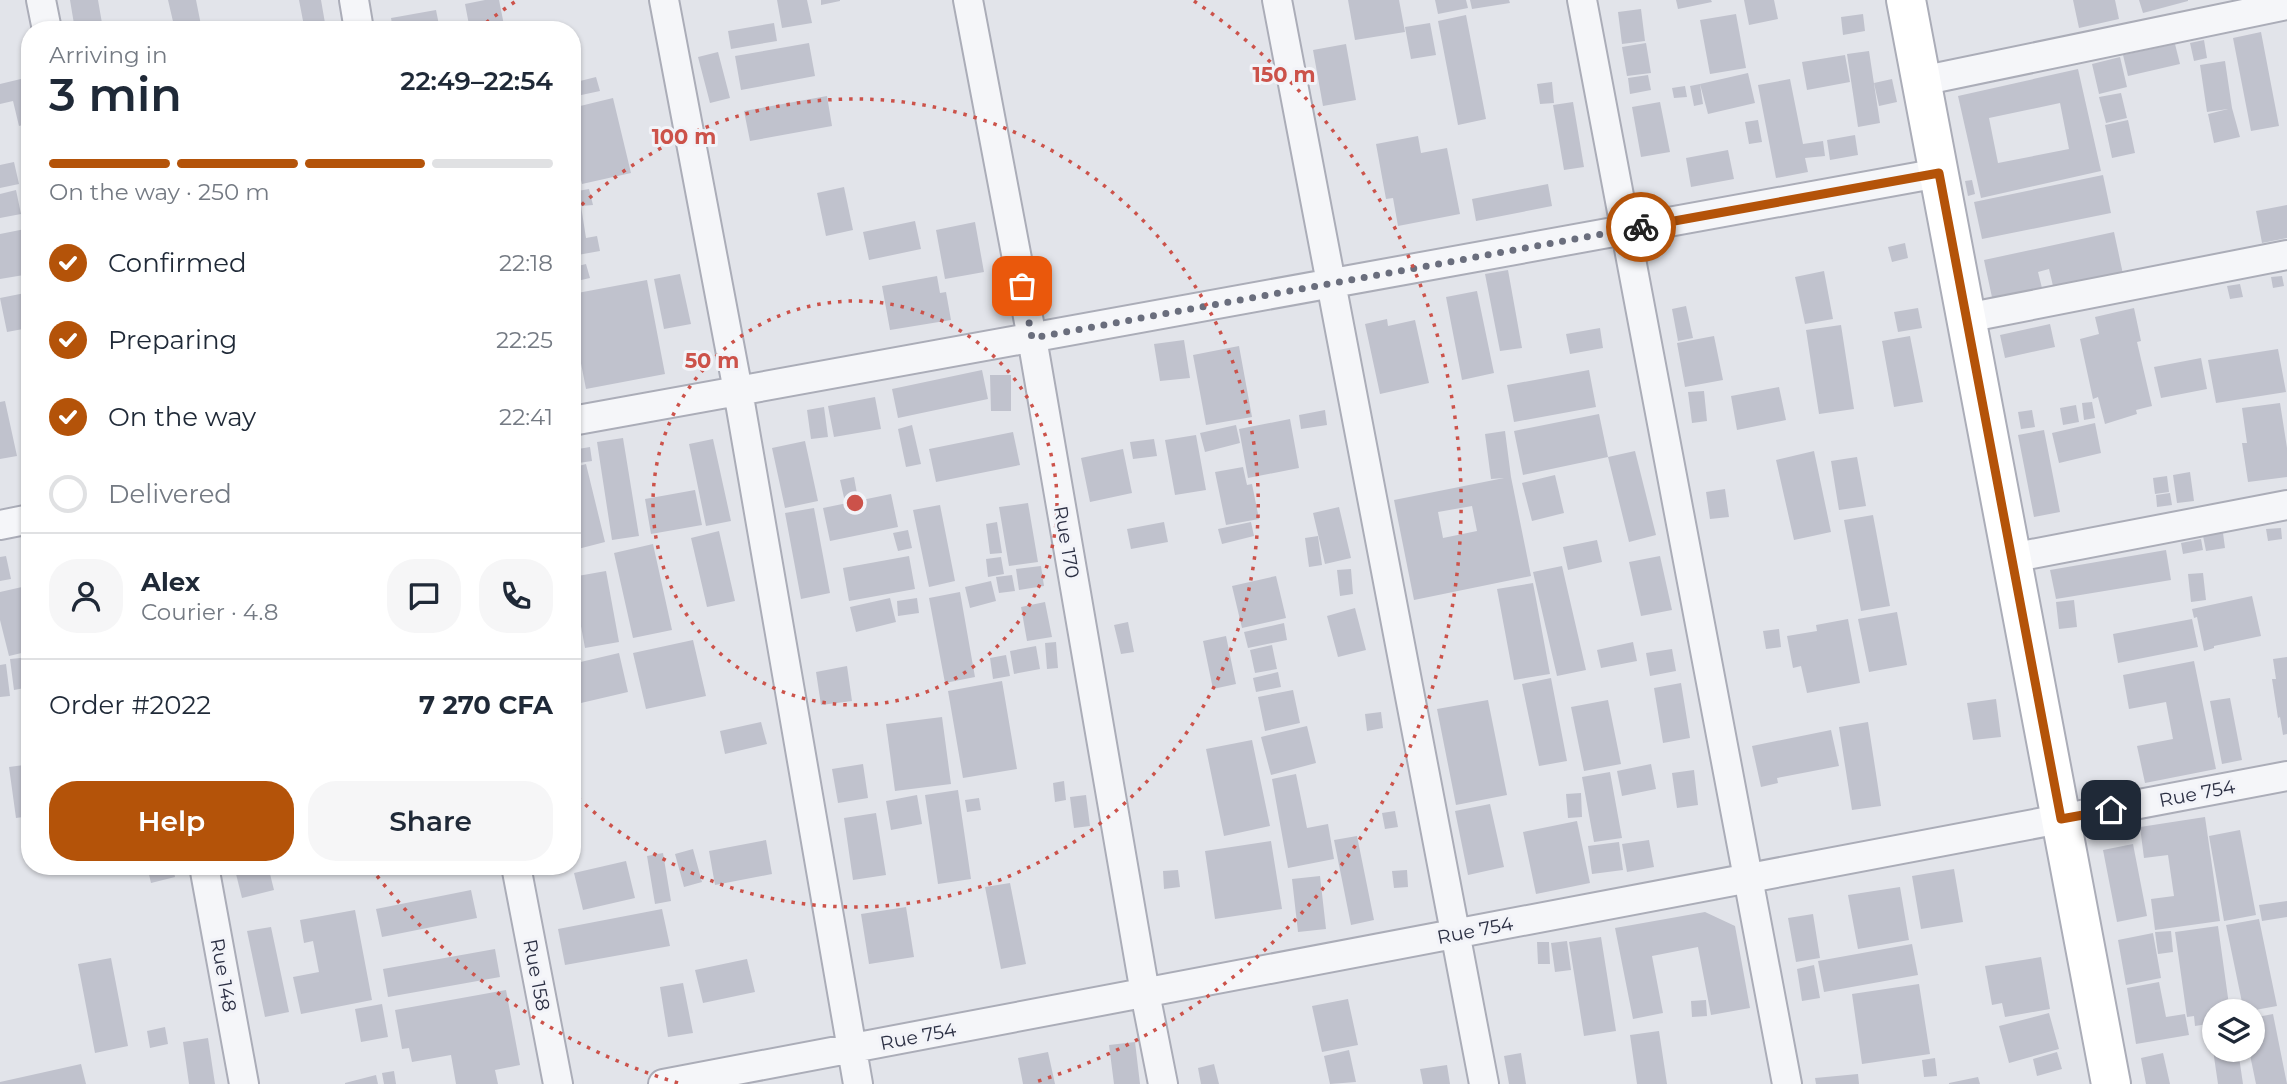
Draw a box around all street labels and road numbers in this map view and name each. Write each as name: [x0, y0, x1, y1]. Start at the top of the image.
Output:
street label: Rue 170: [1049, 504, 1084, 580]
street label: Rue 754: [2157, 775, 2238, 812]
street label: Rue 754: [1435, 912, 1516, 949]
street label: Rue 148: [206, 936, 241, 1014]
street label: Rue 158: [518, 937, 555, 1013]
street label: Rue 754: [878, 1018, 959, 1055]

